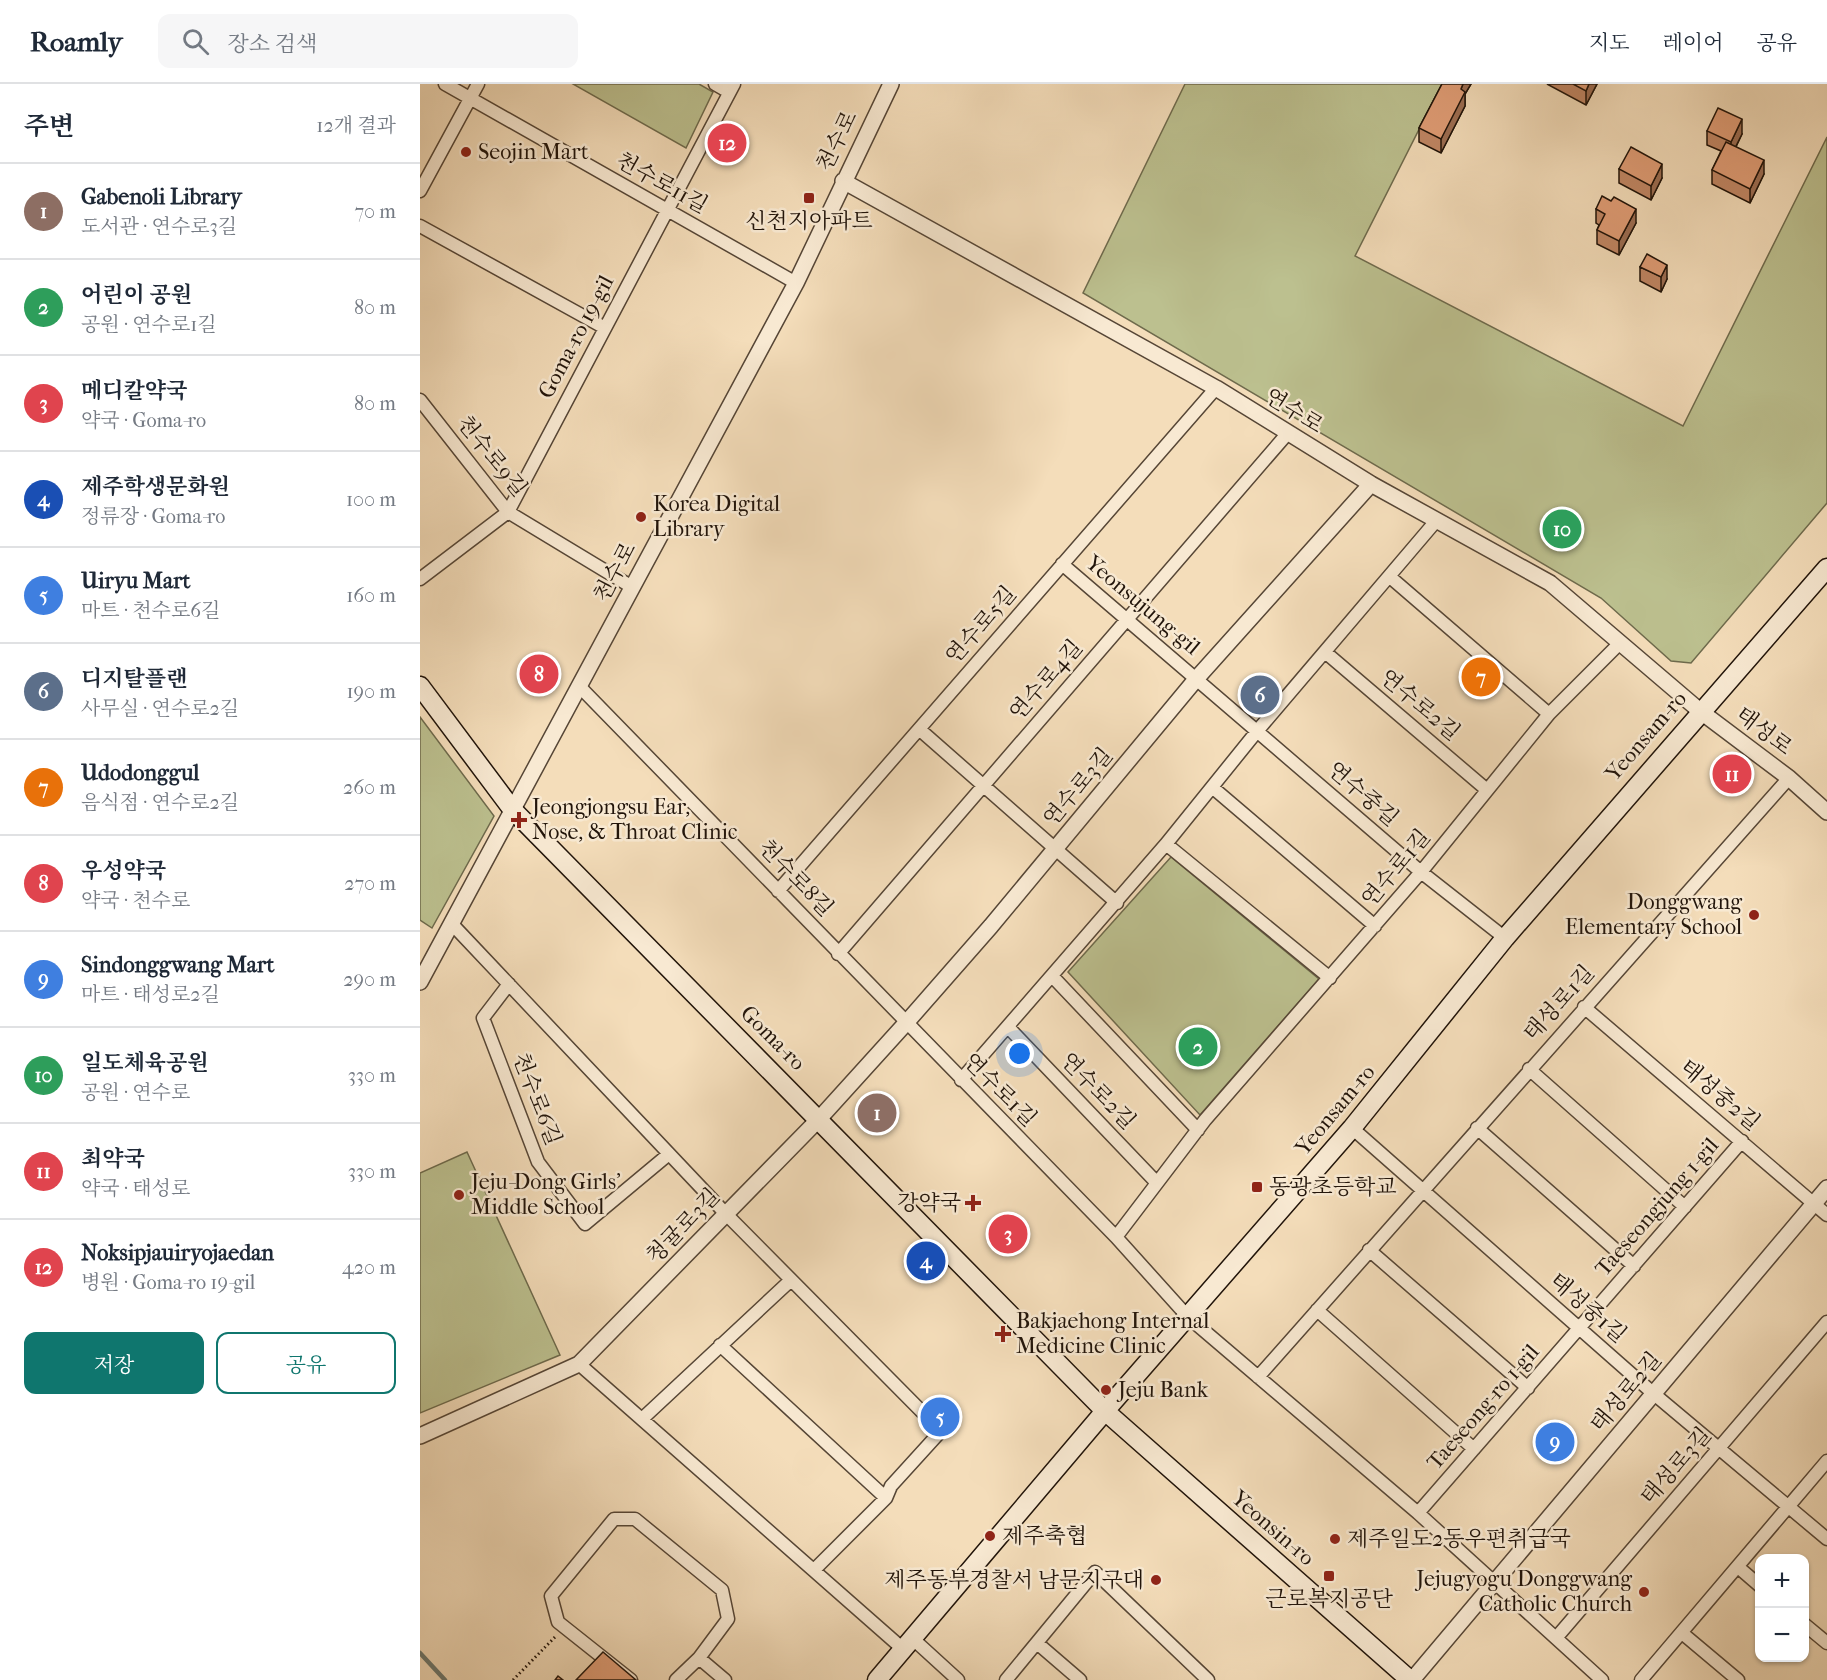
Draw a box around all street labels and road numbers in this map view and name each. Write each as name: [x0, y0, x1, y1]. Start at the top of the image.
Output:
street label: 천수로: [811, 107, 863, 175]
street label: 천수로11길: [612, 147, 712, 219]
street label: Goma-ro 19-gil: [533, 271, 619, 403]
street label: 연수로: [1260, 383, 1328, 439]
street label: 천수로9길: [452, 410, 532, 502]
street label: 천수로: [589, 538, 641, 606]
street label: Yeonsujung-gil: [1080, 549, 1205, 660]
street label: 연수로5길: [940, 581, 1022, 669]
street label: 연수로4길: [1004, 634, 1088, 726]
street label: 연수로2길: [1375, 664, 1465, 746]
street label: Yeonsam-ro: [1599, 686, 1692, 787]
street label: 태성로: [1731, 701, 1797, 761]
street label: 연수로3길: [1038, 743, 1118, 831]
street label: 연수중길: [1322, 756, 1404, 832]
street label: 연수로1길: [1356, 824, 1436, 912]
street label: 천수로8길: [753, 834, 839, 922]
street label: 태성로1길: [1518, 960, 1600, 1046]
street label: Goma-ro: [735, 1000, 811, 1076]
street label: 연수로2길: [1055, 1047, 1141, 1135]
street label: 연수로1길: [958, 1048, 1042, 1132]
street label: 천수로6길: [507, 1049, 567, 1149]
street label: 태성중2길: [1675, 1054, 1765, 1136]
street label: Yeonsam-ro: [1289, 1059, 1380, 1161]
street label: Taeseongjung 1-gil: [1590, 1133, 1724, 1281]
street label: 청귤로3길: [641, 1183, 725, 1269]
street label: 태성중1길: [1544, 1268, 1632, 1348]
street label: Taeseong-ro 1-gil: [1422, 1339, 1544, 1475]
street label: 태성로2길: [1585, 1347, 1667, 1437]
street label: 태성로3길: [1635, 1422, 1717, 1510]
street label: Yeonsin-ro: [1226, 1484, 1320, 1571]

